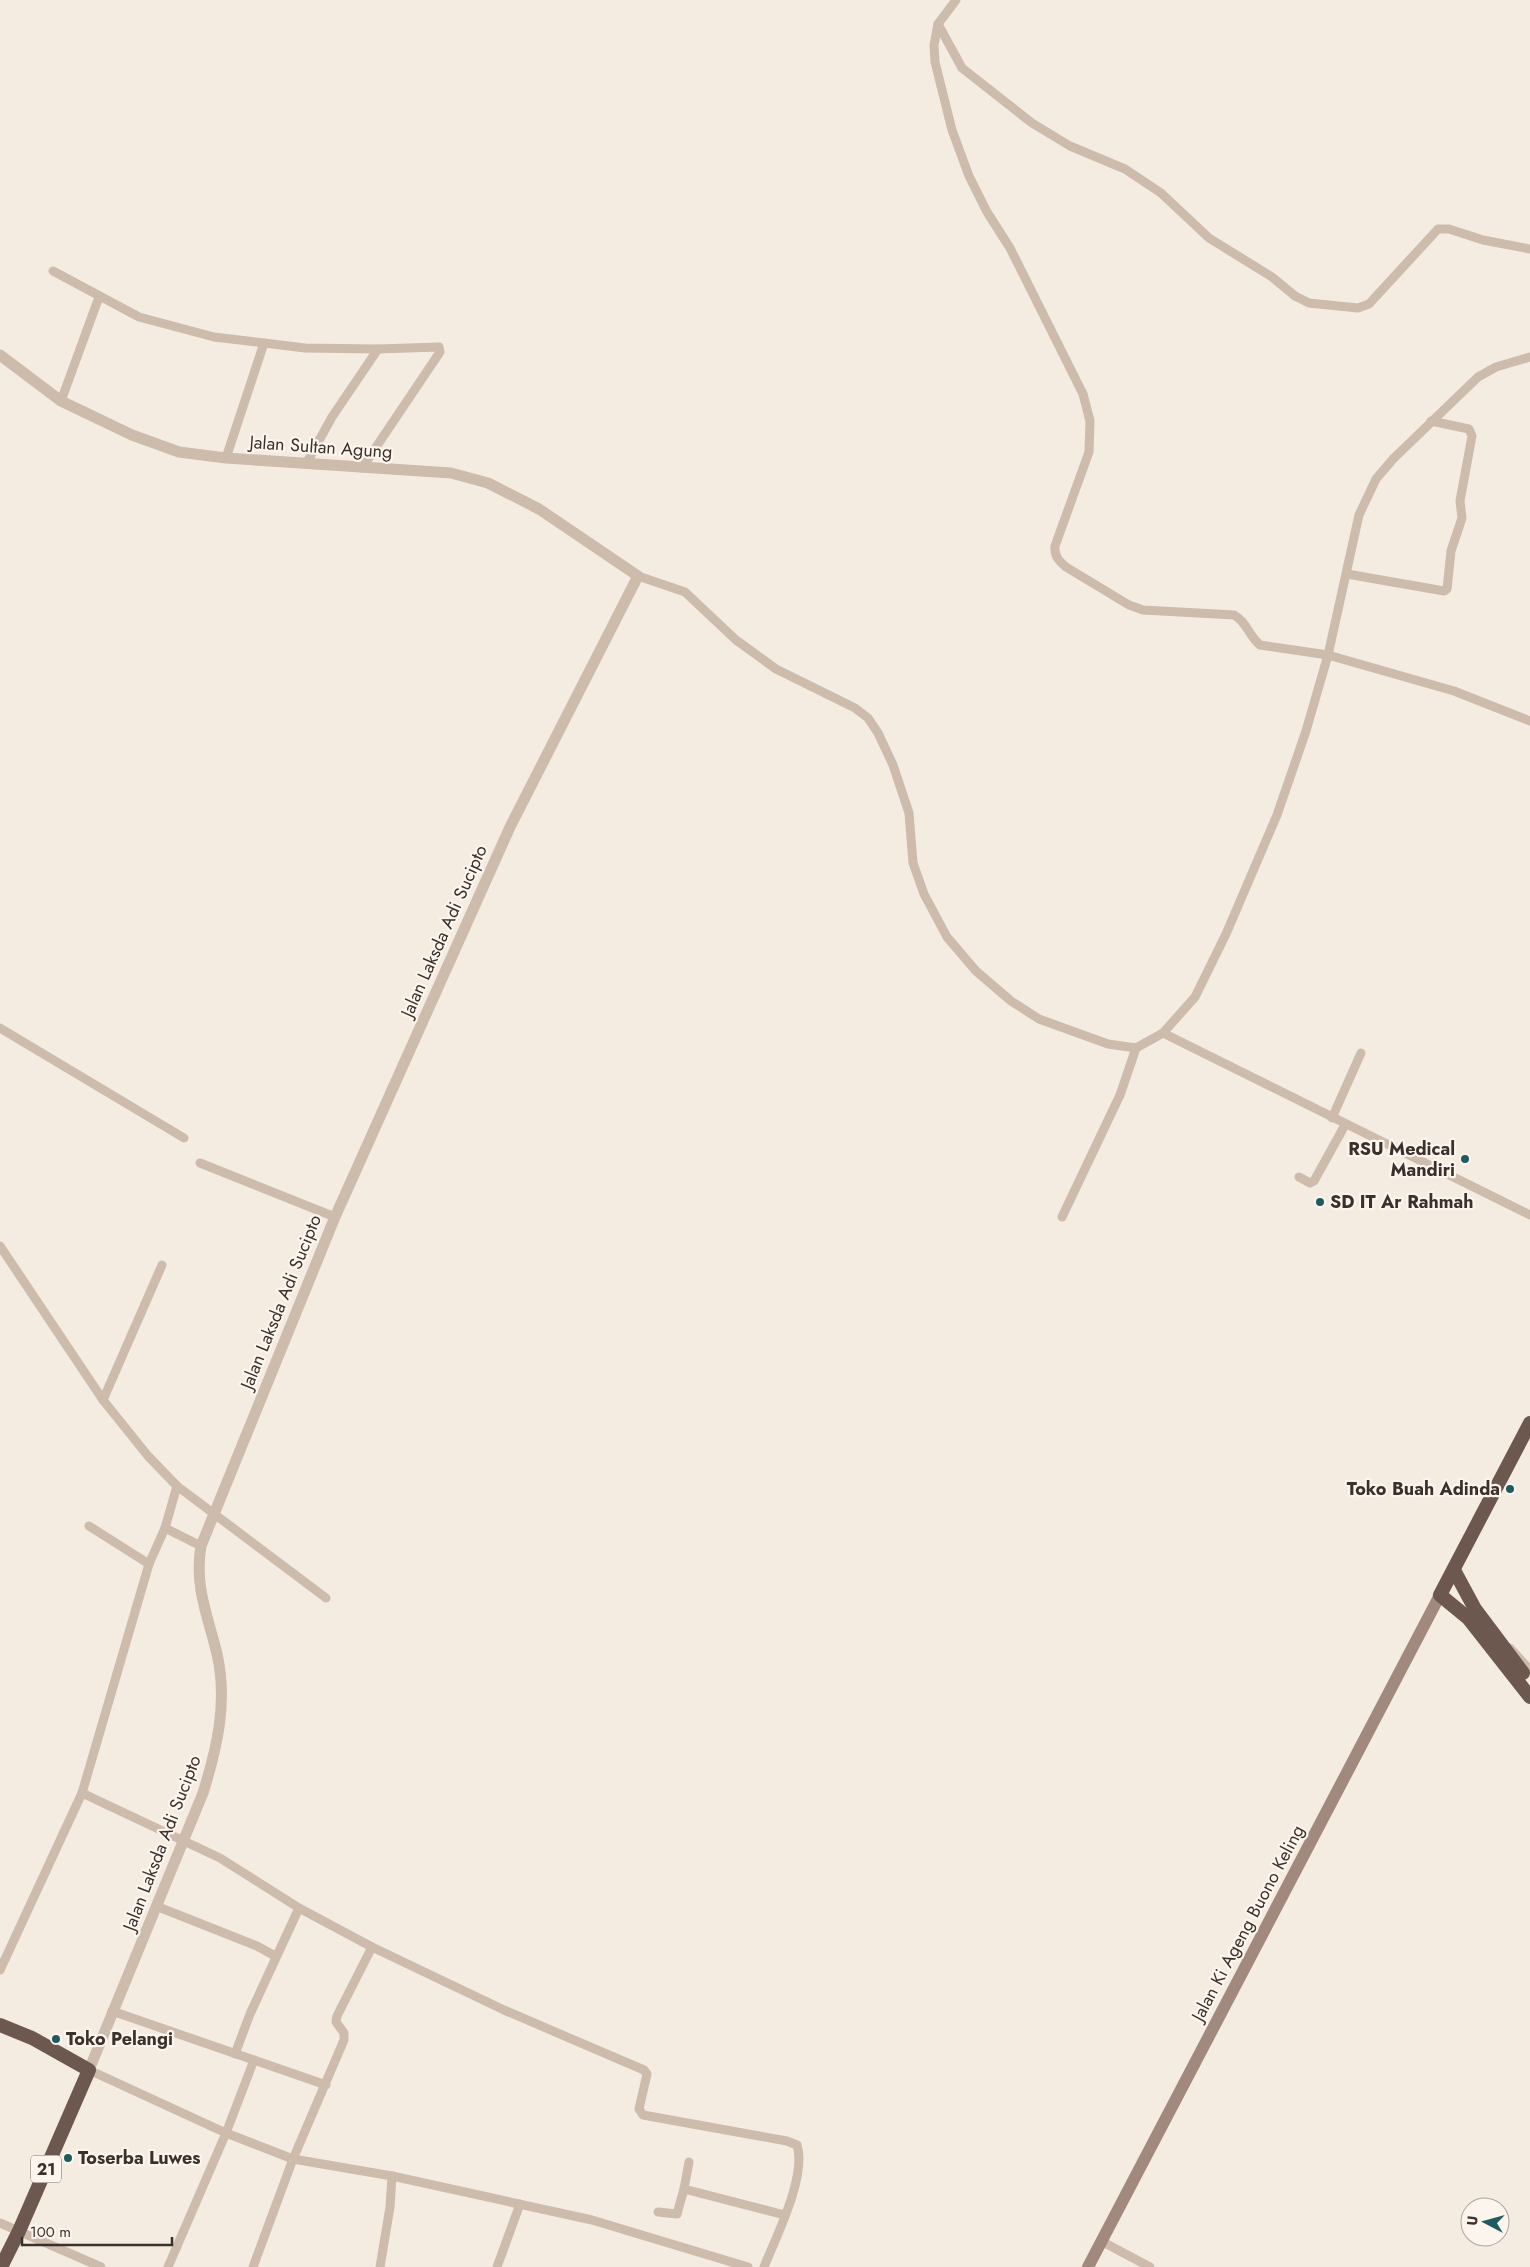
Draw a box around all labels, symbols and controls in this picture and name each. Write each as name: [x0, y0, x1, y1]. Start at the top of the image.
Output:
street label: Jalan Sultan Agung: [247, 429, 393, 465]
street label: Jalan Laksda Adi Sucipto: [393, 841, 494, 1023]
place label: RSU Medical Mandiri: [1348, 1136, 1455, 1183]
marker: RSU Medical Mandiri: [1459, 1153, 1471, 1165]
place label: SD IT Ar Rahmah: [1330, 1189, 1473, 1215]
marker: SD IT Ar Rahmah: [1314, 1196, 1326, 1208]
street label: Jalan Laksda Adi Sucipto: [233, 1211, 328, 1395]
place label: Toko Buah Adinda: [1347, 1476, 1500, 1502]
marker: Toko Buah Adinda: [1504, 1483, 1516, 1495]
street label: Jalan Laksda Adi Sucipto: [116, 1751, 208, 1936]
street label: Jalan Ki Ageng Buono Keling: [1184, 1820, 1311, 2027]
place label: Toko Pelangi: [66, 2026, 173, 2052]
marker: Toko Pelangi: [50, 2033, 62, 2045]
place label: Toserba Luwes: [78, 2145, 201, 2171]
marker: Toserba Luwes: [62, 2152, 74, 2164]
road number: 21: [31, 2156, 61, 2182]
north arrow: [1460, 2197, 1510, 2247]
scale bar: [22, 2214, 172, 2246]
text: U: [1462, 2215, 1483, 2227]
text: 100 m: [30, 2221, 71, 2243]

